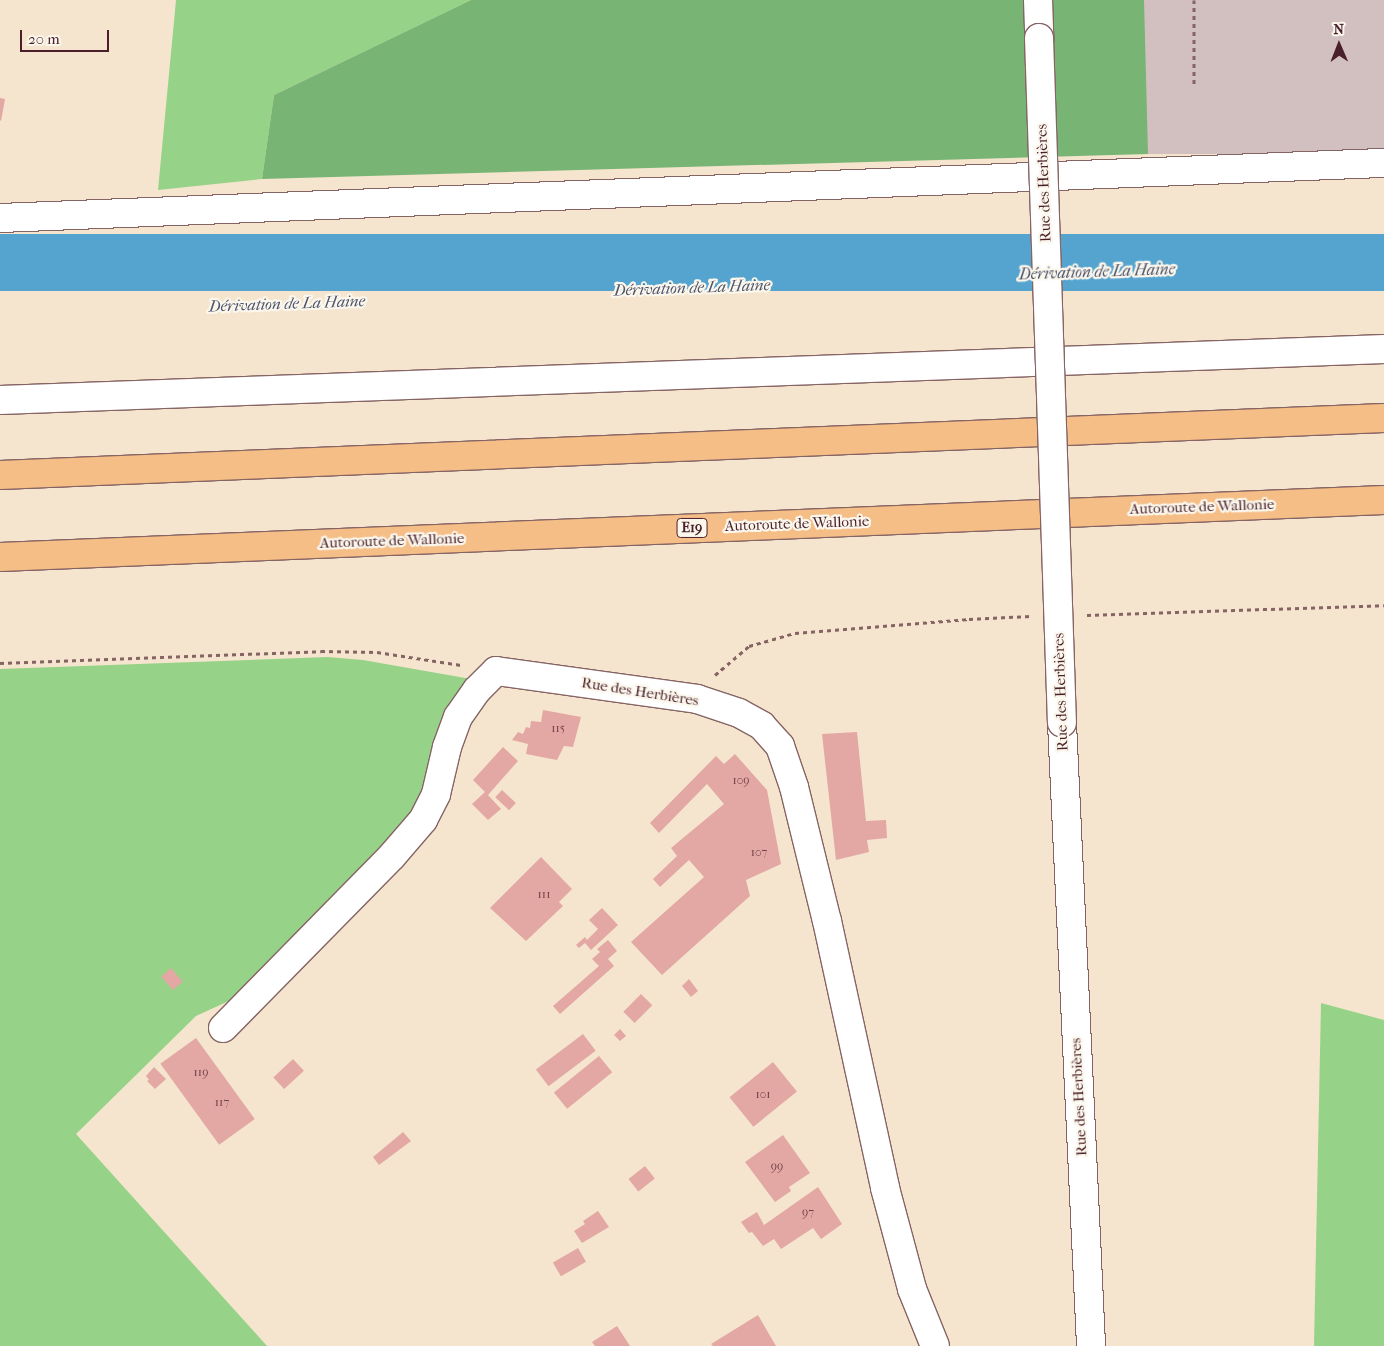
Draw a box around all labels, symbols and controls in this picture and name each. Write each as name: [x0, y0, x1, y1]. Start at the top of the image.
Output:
scale bar: [22, 20, 111, 52]
north arrow: [1314, 20, 1364, 70]
text: N: [1333, 21, 1344, 38]
text: 20 m: [28, 30, 60, 48]
street label: Rue des Herbières: [1033, 124, 1055, 242]
water label: Dérivation de La Haine: [1019, 260, 1175, 284]
water label: Dérivation de La Haine: [614, 276, 770, 300]
water label: Dérivation de La Haine: [209, 292, 365, 316]
street label: Autoroute de Wallonie: [1129, 495, 1275, 519]
street label: Autoroute de Wallonie: [724, 512, 870, 536]
road number: E19: [676, 516, 708, 540]
street label: Autoroute de Wallonie: [319, 529, 465, 553]
street label: Rue des Herbières: [1050, 633, 1072, 751]
street label: Rue des Herbières: [580, 674, 700, 710]
house number: 115: [551, 722, 565, 736]
house number: 109: [732, 774, 750, 788]
house number: 107: [751, 846, 767, 860]
house number: 111: [538, 888, 550, 902]
street label: Rue des Herbières: [1067, 1037, 1091, 1157]
house number: 119: [194, 1066, 208, 1080]
house number: 101: [755, 1088, 771, 1102]
house number: 117: [215, 1096, 229, 1110]
house number: 99: [771, 1160, 783, 1174]
house number: 97: [802, 1206, 814, 1220]

